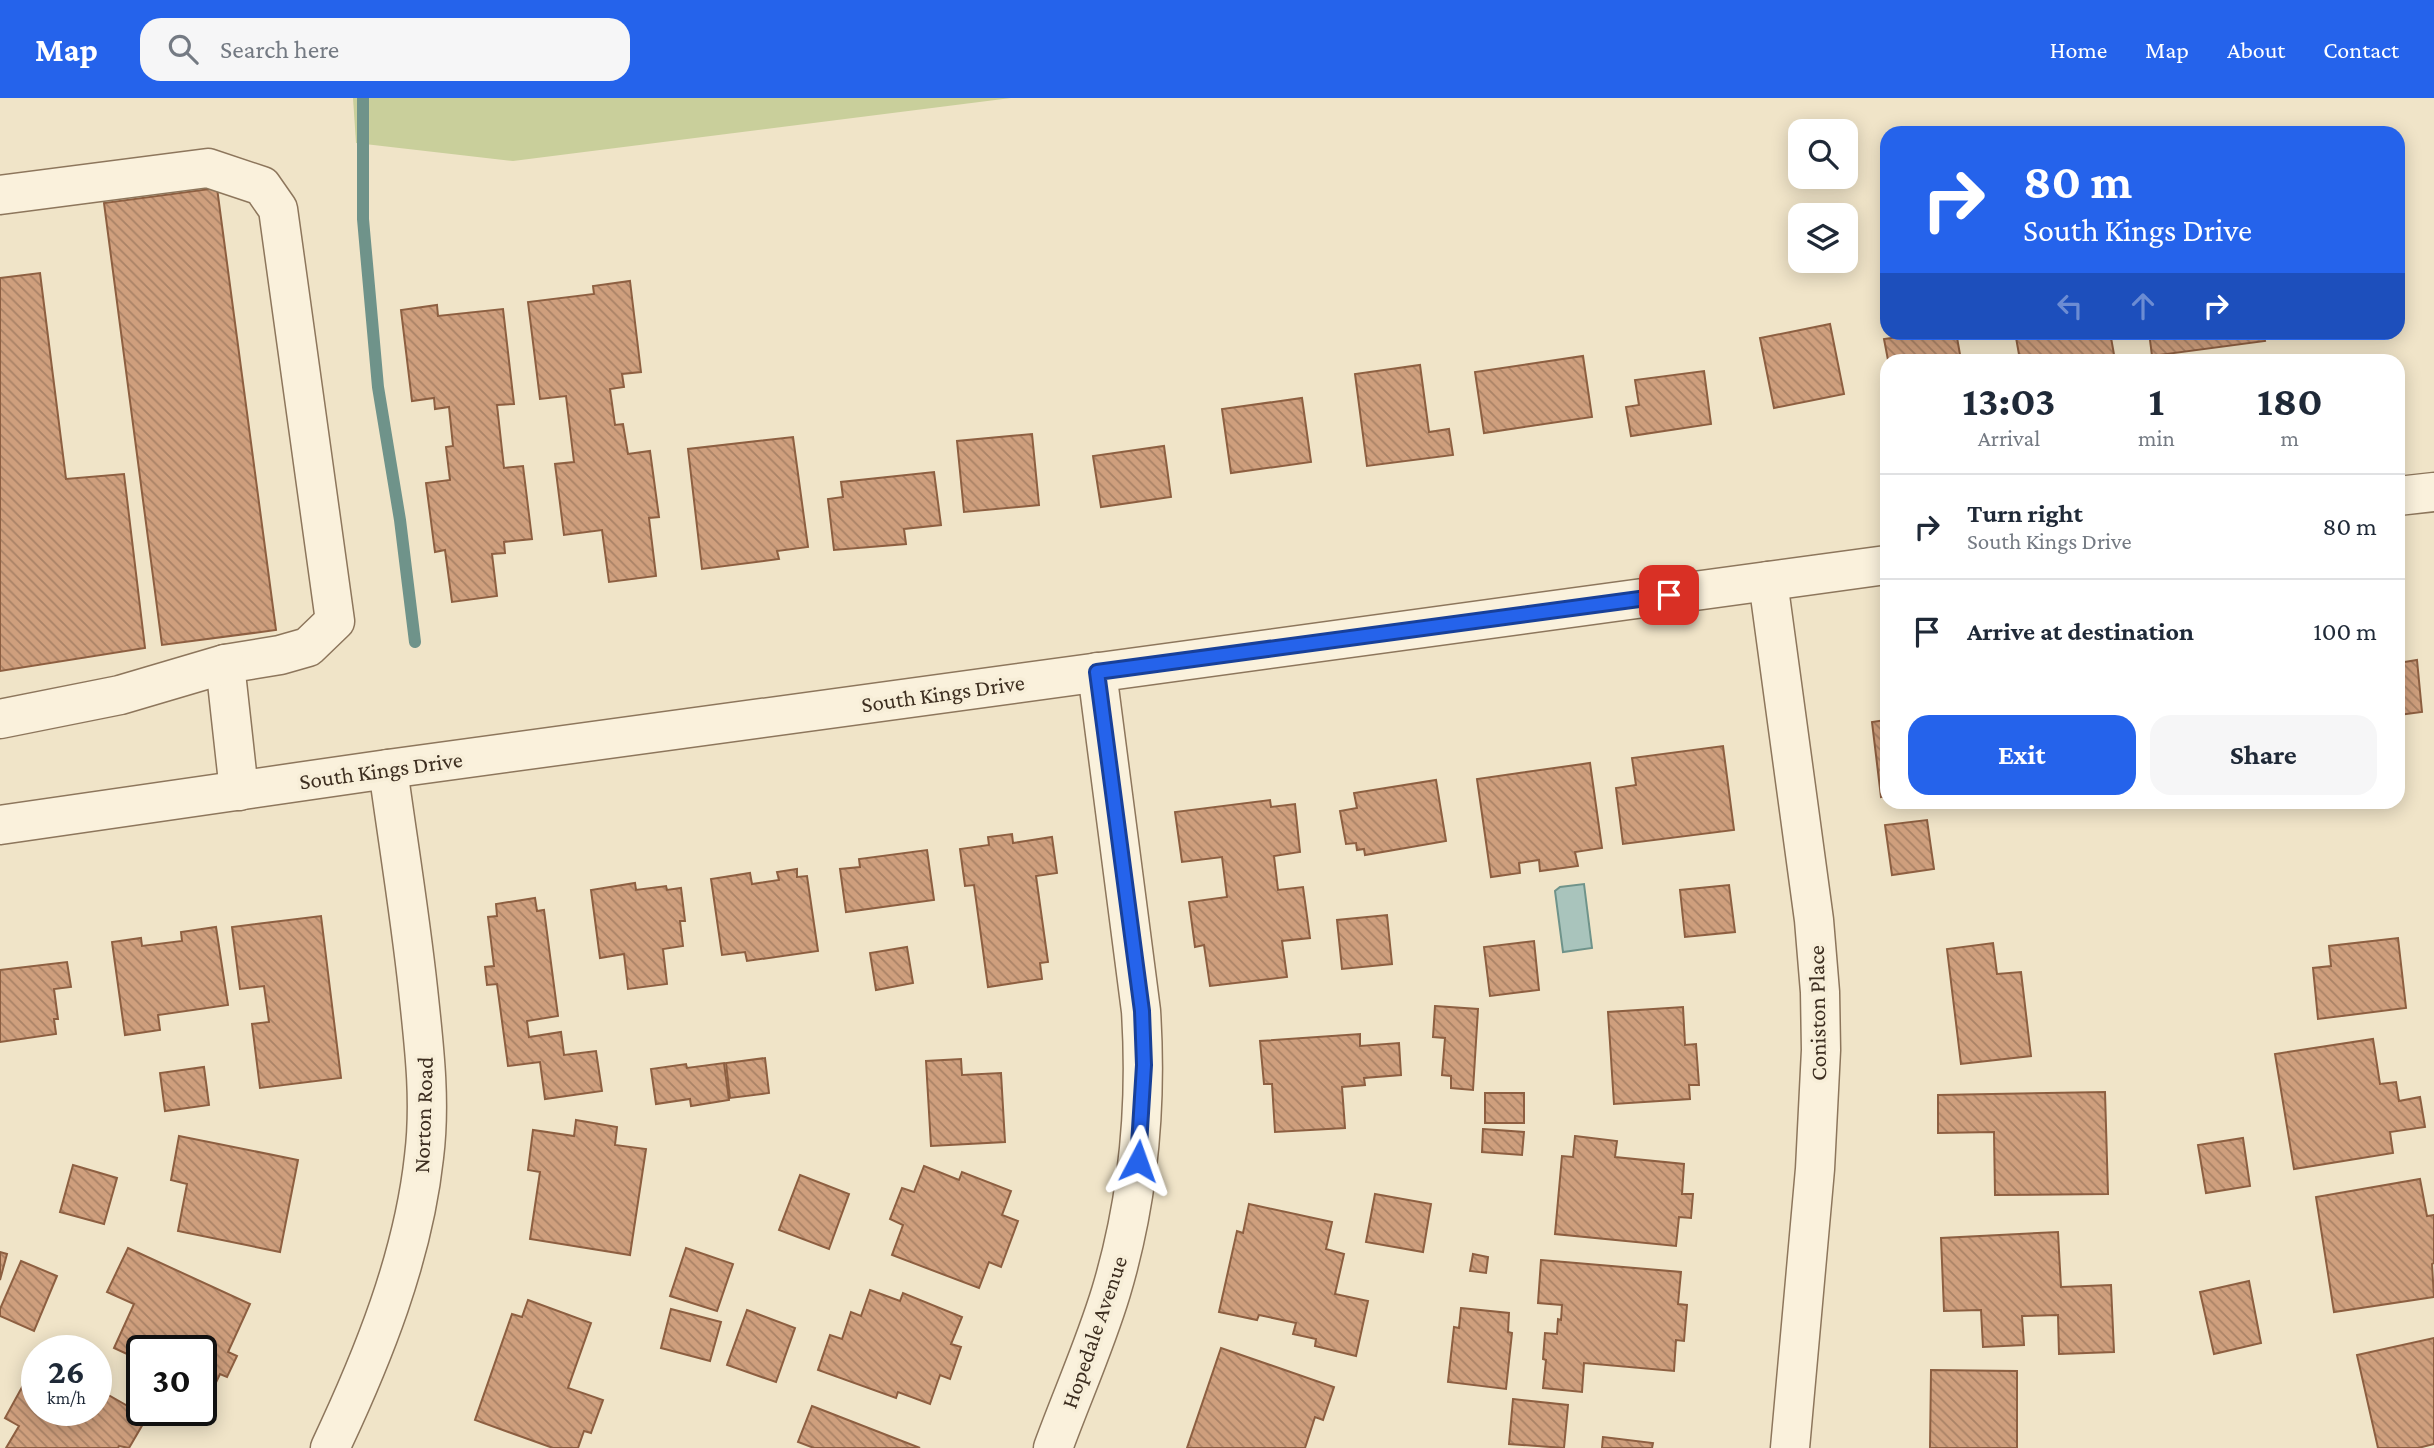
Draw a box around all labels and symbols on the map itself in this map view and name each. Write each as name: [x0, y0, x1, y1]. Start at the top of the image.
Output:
pin: [1639, 565, 1699, 625]
street label: South Kings Drive: [860, 669, 1026, 717]
street label: South Kings Drive: [298, 746, 464, 794]
street label: Coniston Place: [1803, 945, 1831, 1081]
street label: Norton Road: [408, 1056, 438, 1174]
position arrow: [1101, 1124, 1175, 1198]
street label: Hopedale Avenue: [1056, 1252, 1132, 1412]
speed limit sign: 30: [126, 1335, 217, 1426]

